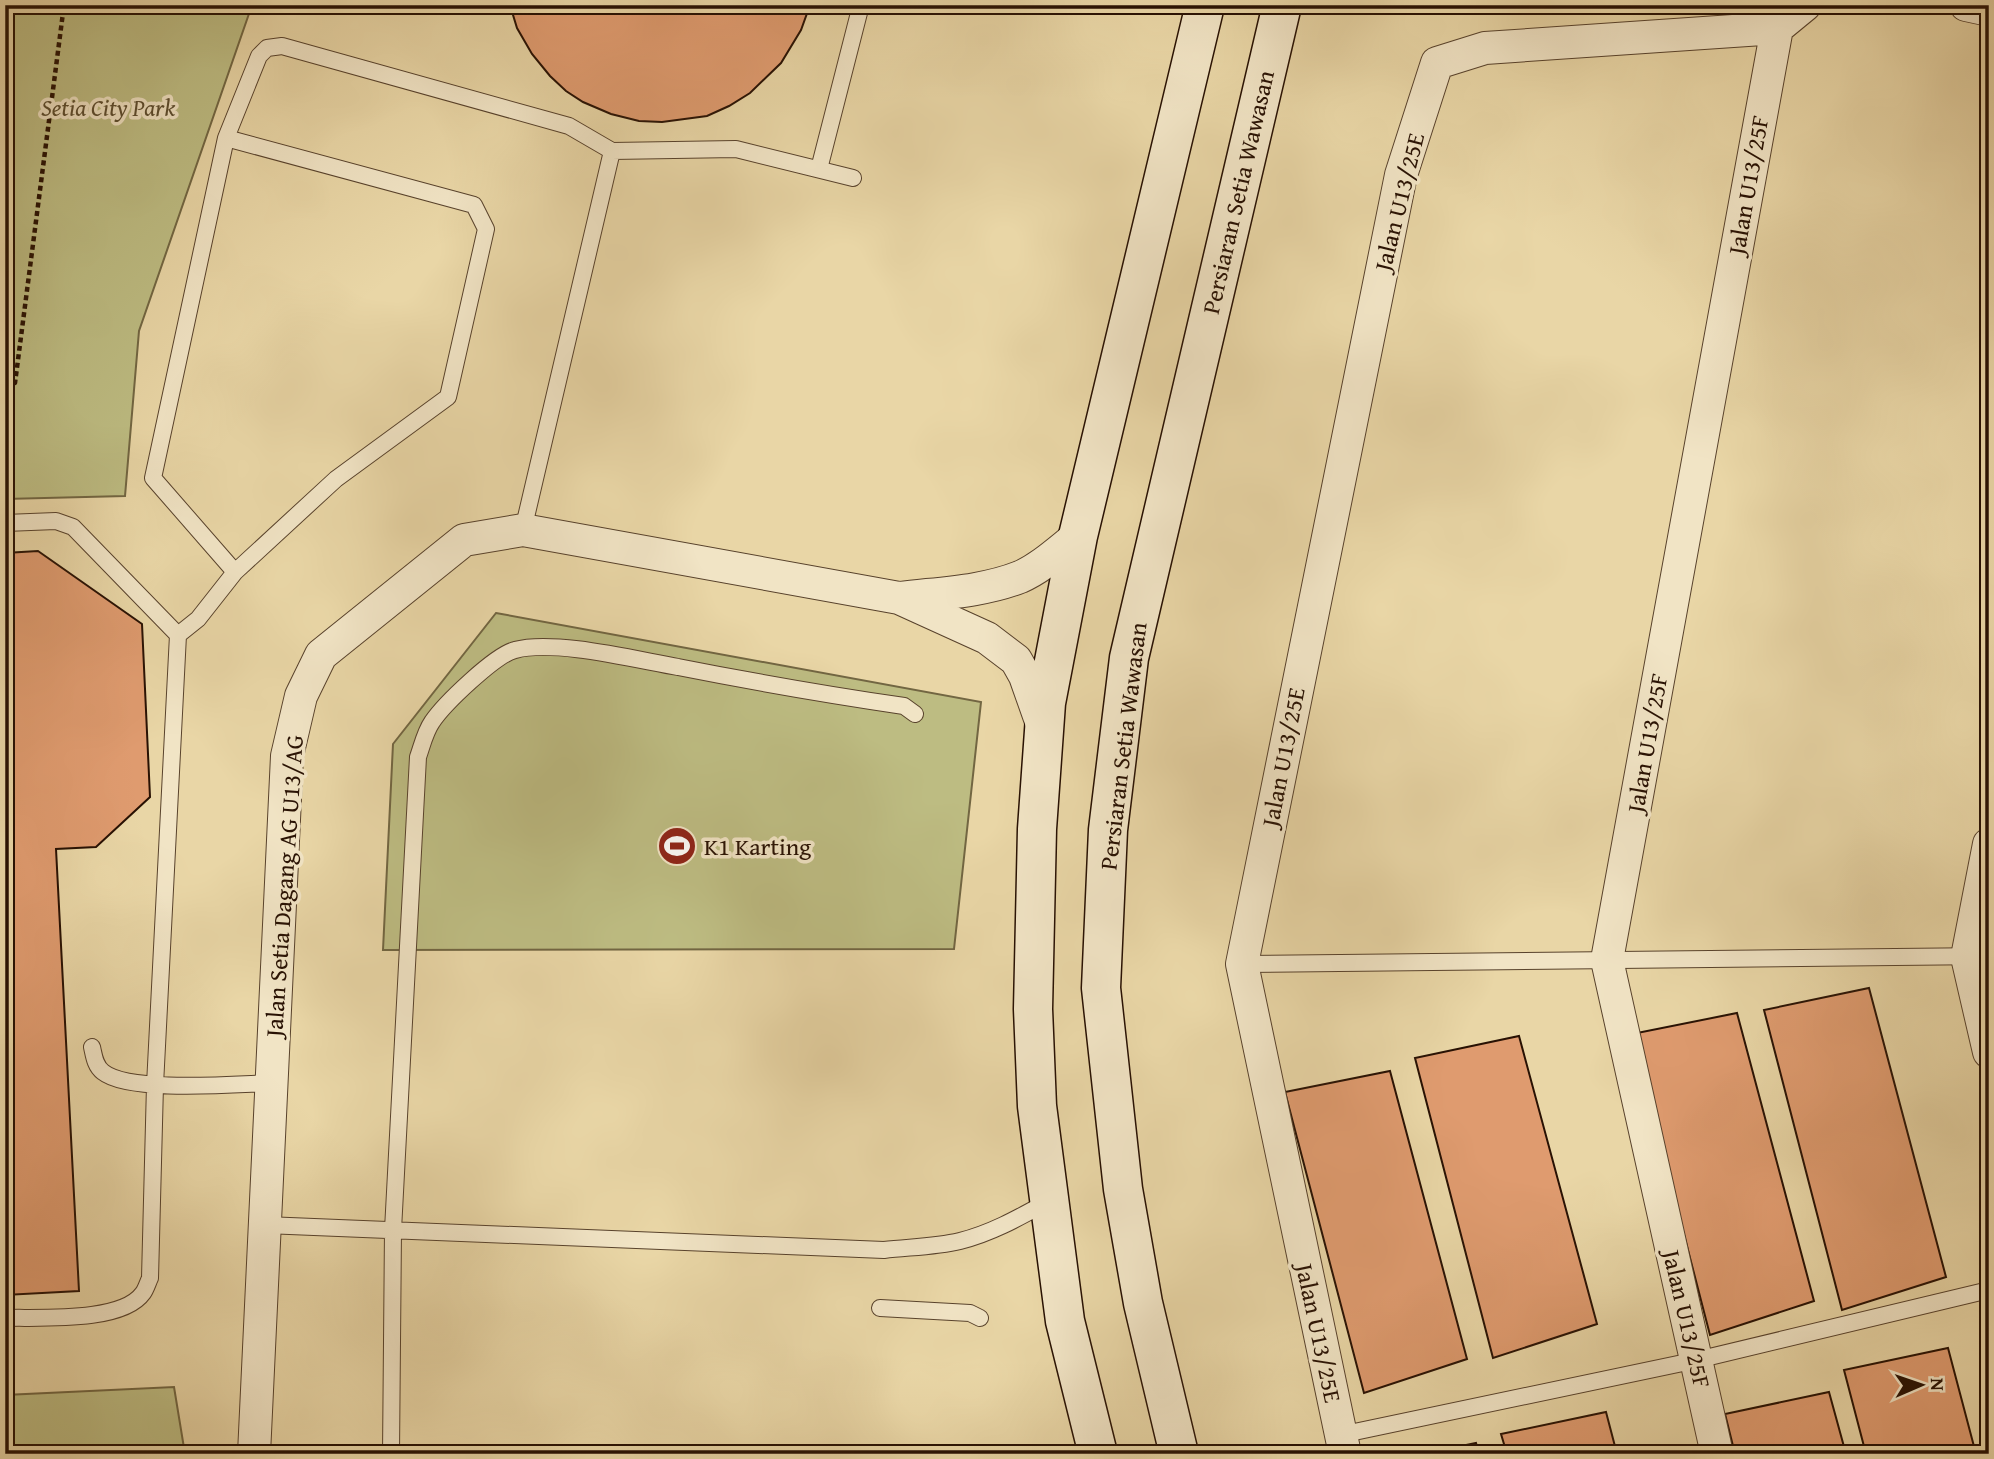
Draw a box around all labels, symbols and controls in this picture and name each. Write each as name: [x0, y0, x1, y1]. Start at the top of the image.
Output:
street label: Persiaran Setia Wawasan: [1193, 66, 1283, 317]
park label: Setia City Park: [41, 90, 175, 125]
street label: Jalan U13/25F: [1718, 113, 1777, 260]
street label: Jalan U13/25E: [1364, 129, 1433, 278]
street label: Persiaran Setia Wawasan: [1090, 620, 1156, 872]
street label: Jalan U13/25F: [1617, 671, 1676, 818]
street label: Jalan U13/25E: [1252, 684, 1314, 833]
street label: Jalan Setia Dagang AG U13/AG: [256, 734, 312, 1041]
sports icon: K1 Karting: [656, 825, 698, 867]
place label: K1 Karting: [704, 829, 811, 864]
street label: Jalan U13/25F: [1653, 1244, 1720, 1392]
street label: Jalan U13/25E: [1287, 1257, 1351, 1406]
north arrow: [1885, 1350, 1955, 1420]
text: N: [1924, 1378, 1952, 1392]

